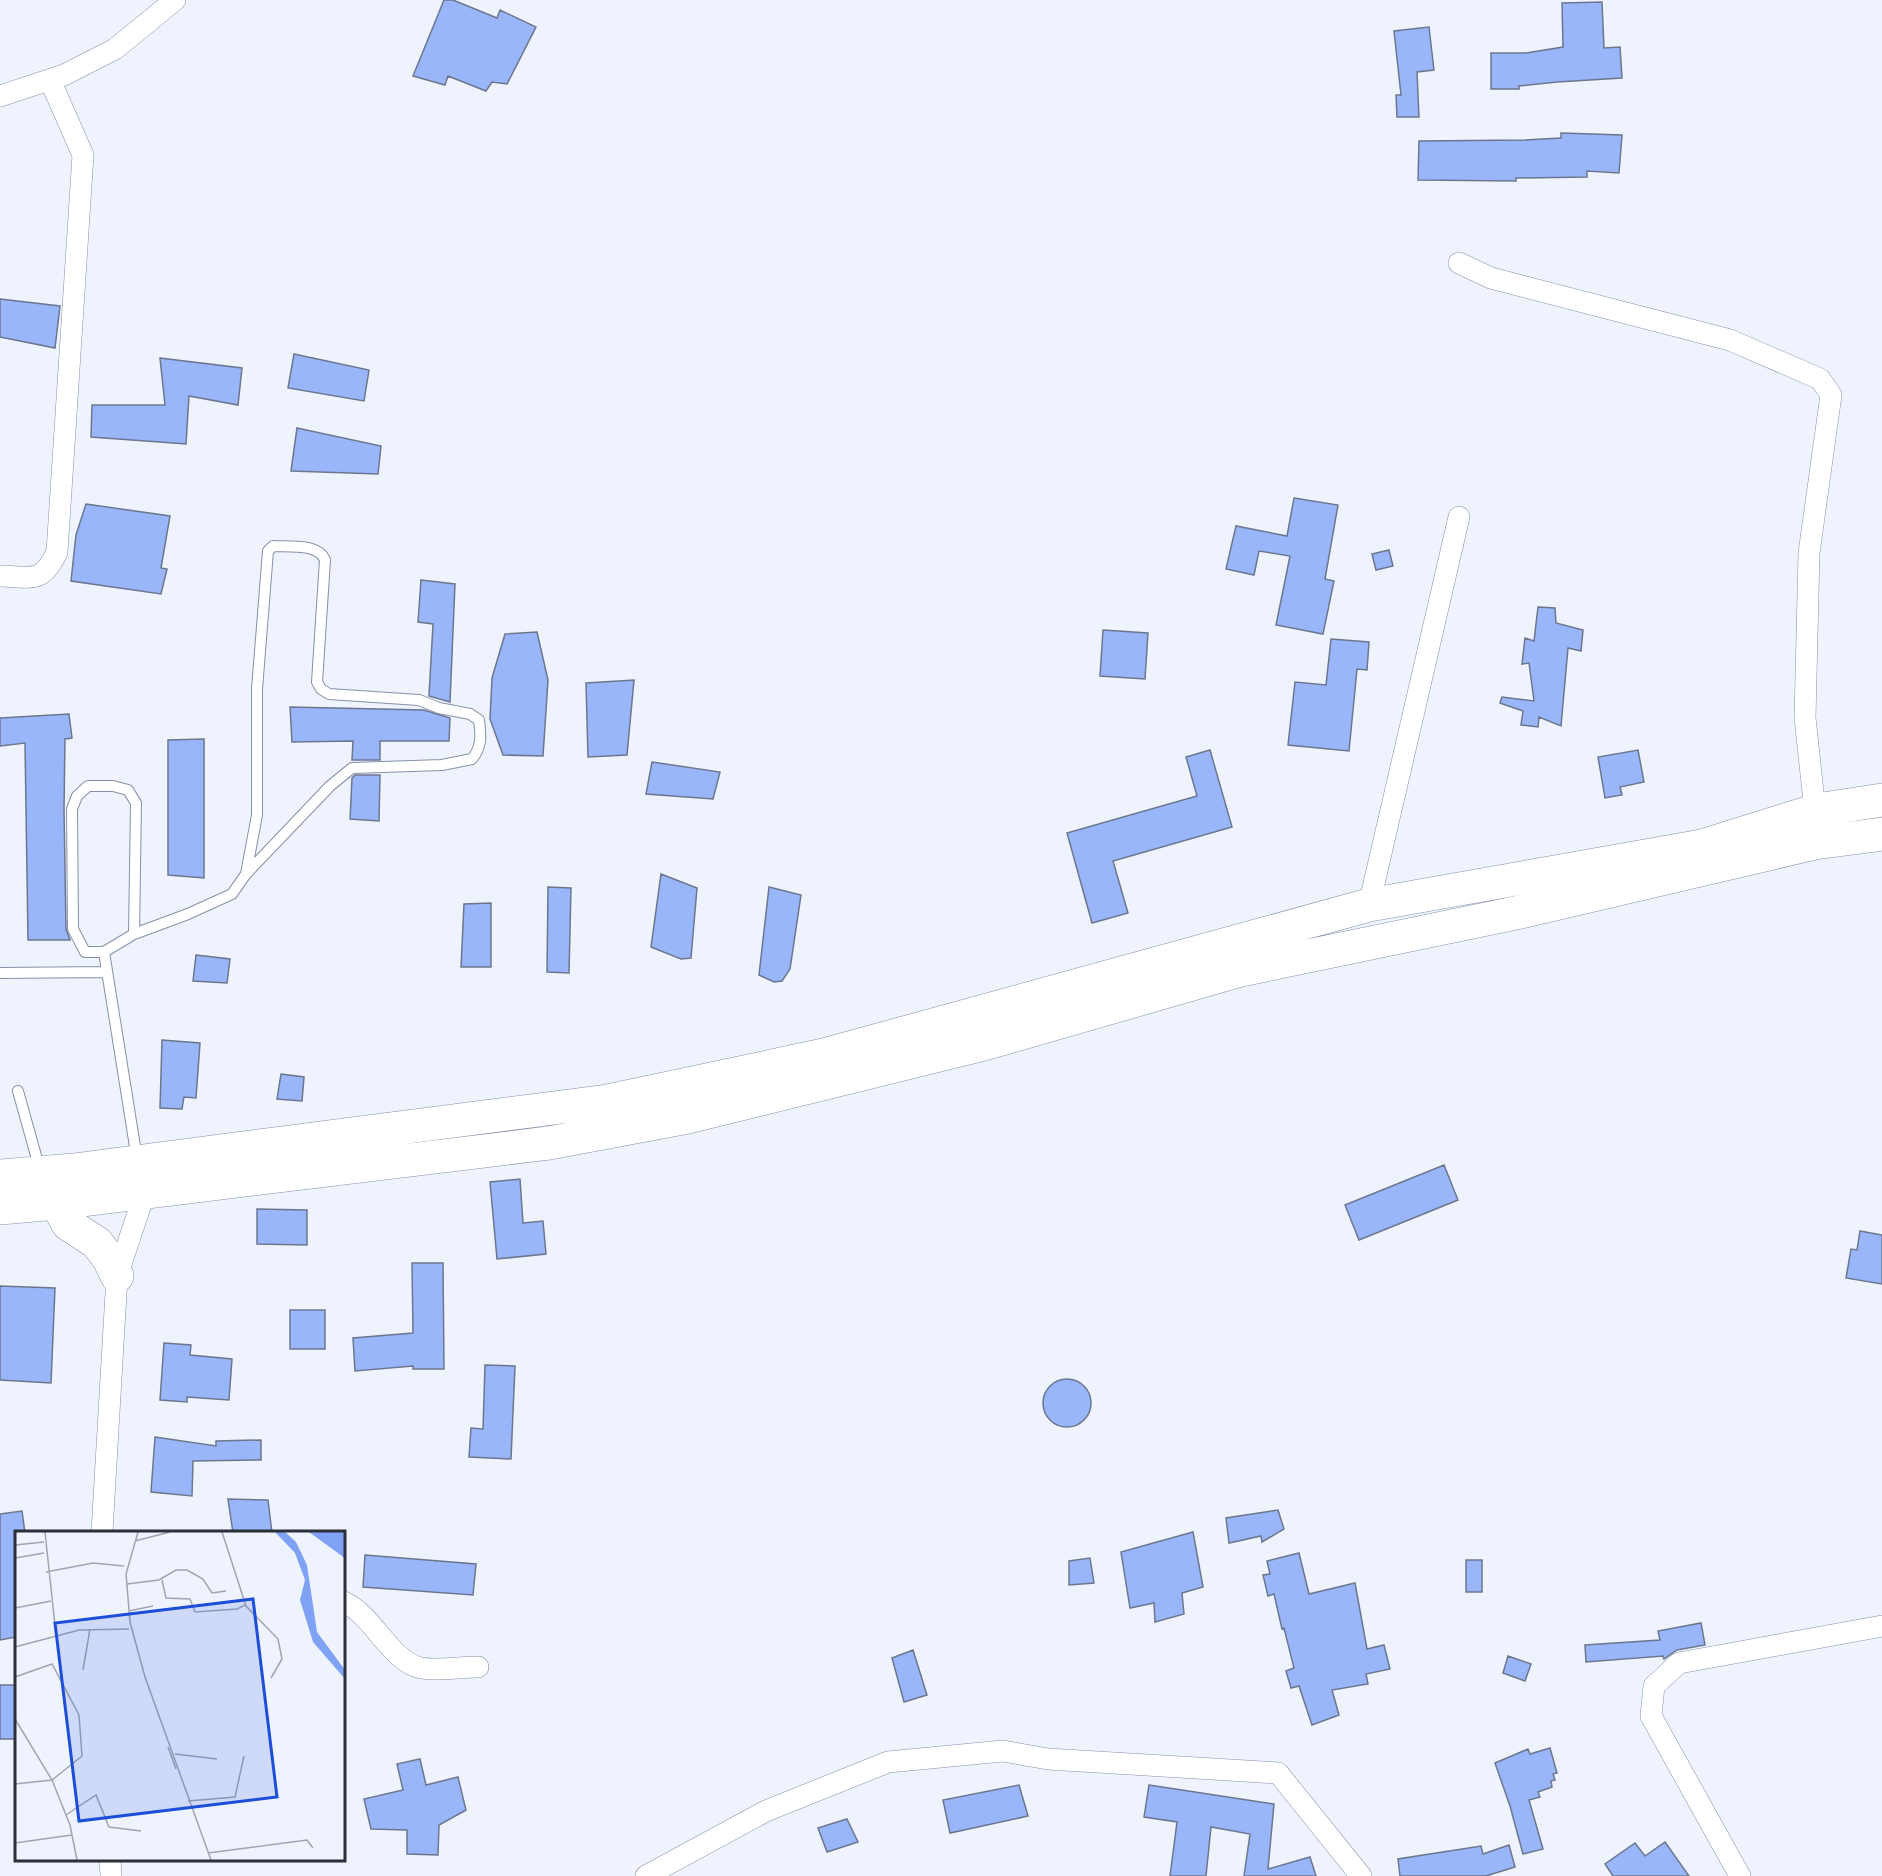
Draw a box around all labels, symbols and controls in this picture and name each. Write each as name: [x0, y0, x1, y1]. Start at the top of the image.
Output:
inset map: [15, 1531, 345, 1861]

